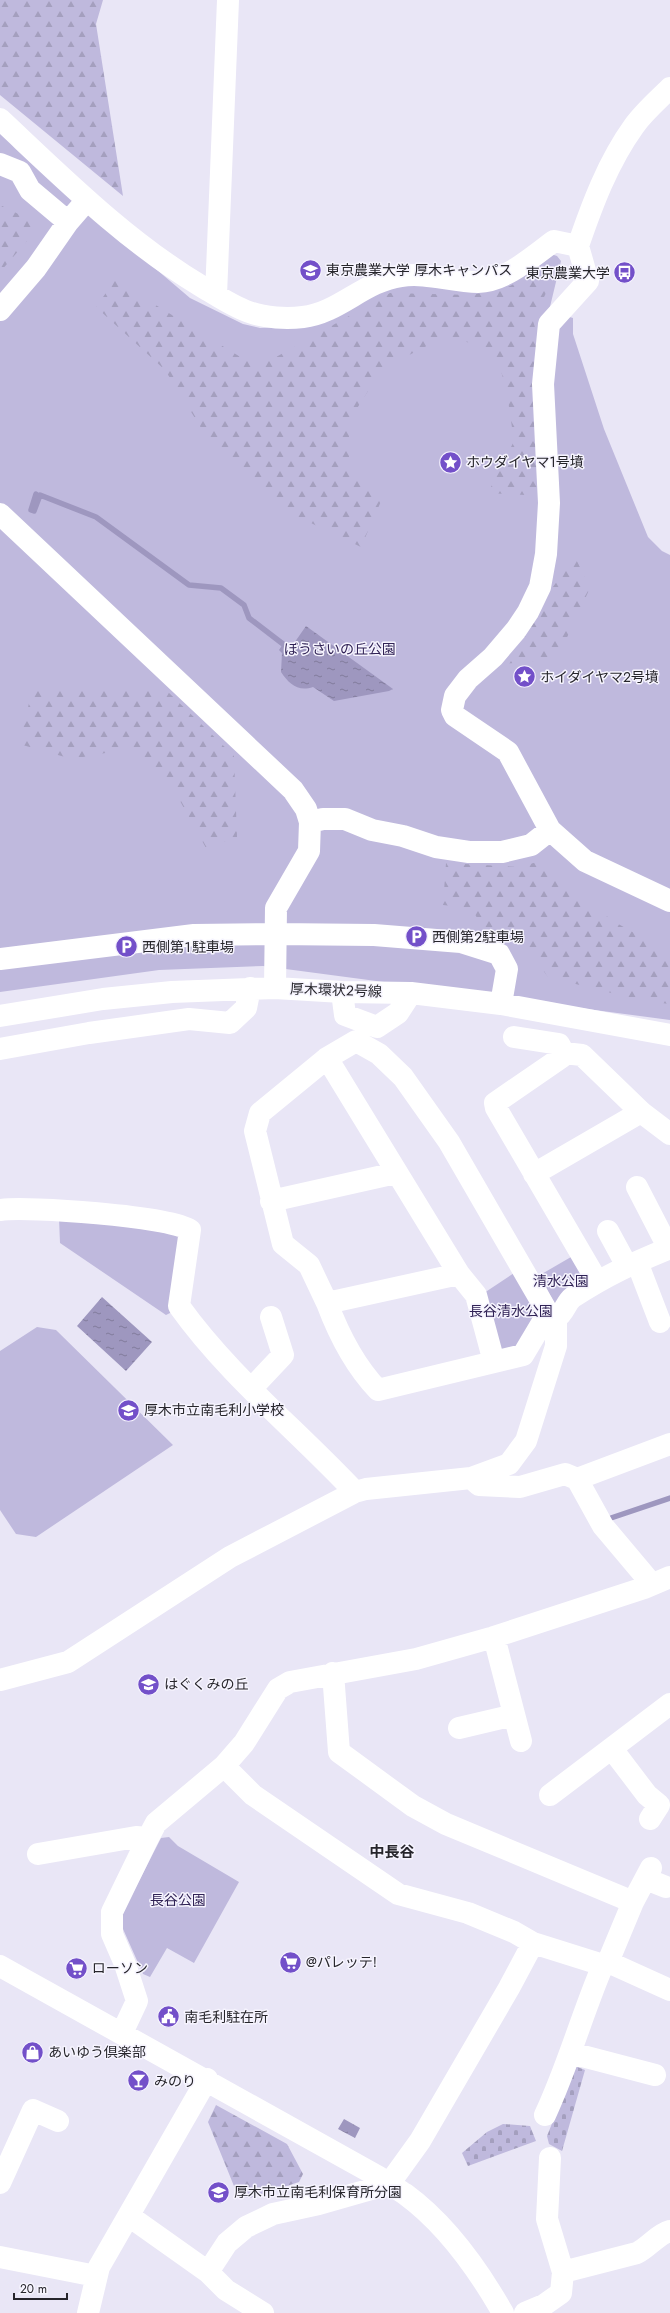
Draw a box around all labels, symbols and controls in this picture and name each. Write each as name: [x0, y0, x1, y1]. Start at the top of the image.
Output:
school or university icon: 東京農業大学 厚木キャンパス: [297, 257, 323, 283]
place label: 東京農業大学 厚木キャンパス: [326, 260, 512, 280]
bus stop icon: 東京農業大学: [612, 260, 638, 286]
place label: 東京農業大学: [526, 263, 610, 283]
place icon: ホウダイヤマ1号墳: [438, 449, 464, 475]
place label: ホウダイヤマ1号墳: [466, 452, 584, 472]
park label: ぼうさいの丘公園: [284, 639, 396, 659]
place icon: ホイダイヤマ2号墳: [512, 664, 538, 690]
place label: ホイダイヤマ2号墳: [540, 667, 659, 687]
parking icon: 西側第２駐車場: [403, 924, 429, 950]
place label: 西側第２駐車場: [432, 927, 524, 947]
parking icon: 西側第１駐車場: [113, 934, 139, 960]
place label: 西側第１駐車場: [142, 937, 234, 957]
street label: 厚木環状2号線: [290, 978, 382, 1002]
park label: 清水公園: [533, 1271, 589, 1291]
park label: 長谷清水公園: [469, 1301, 553, 1321]
school or university icon: 厚木市立南毛利小学校: [115, 1397, 141, 1423]
place label: 厚木市立南毛利小学校: [144, 1400, 284, 1420]
school or university icon: はぐくみの丘: [136, 1671, 162, 1697]
place label: はぐくみの丘: [164, 1674, 249, 1694]
district label: 中長谷: [369, 1841, 415, 1863]
park label: 長谷公園: [150, 1890, 206, 1910]
supermarket icon: @パレッテ!: [277, 1949, 303, 1975]
place label: @パレッテ!: [306, 1952, 377, 1972]
supermarket icon: ローソン: [64, 1955, 90, 1981]
place label: ローソン: [92, 1958, 148, 1978]
public building icon: 南毛利駐在所: [155, 2004, 181, 2030]
place label: 南毛利駐在所: [184, 2007, 268, 2027]
shop icon: あいゆう倶楽部: [20, 2039, 46, 2065]
place label: あいゆう倶楽部: [48, 2042, 146, 2062]
bar icon: みのり: [126, 2068, 152, 2094]
place label: みのり: [154, 2071, 196, 2091]
school or university icon: 厚木市立南毛利保育所分園: [206, 2179, 232, 2205]
place label: 厚木市立南毛利保育所分園: [234, 2182, 402, 2202]
scale bar: [14, 2275, 67, 2301]
text: 20 m: [20, 2280, 47, 2298]

